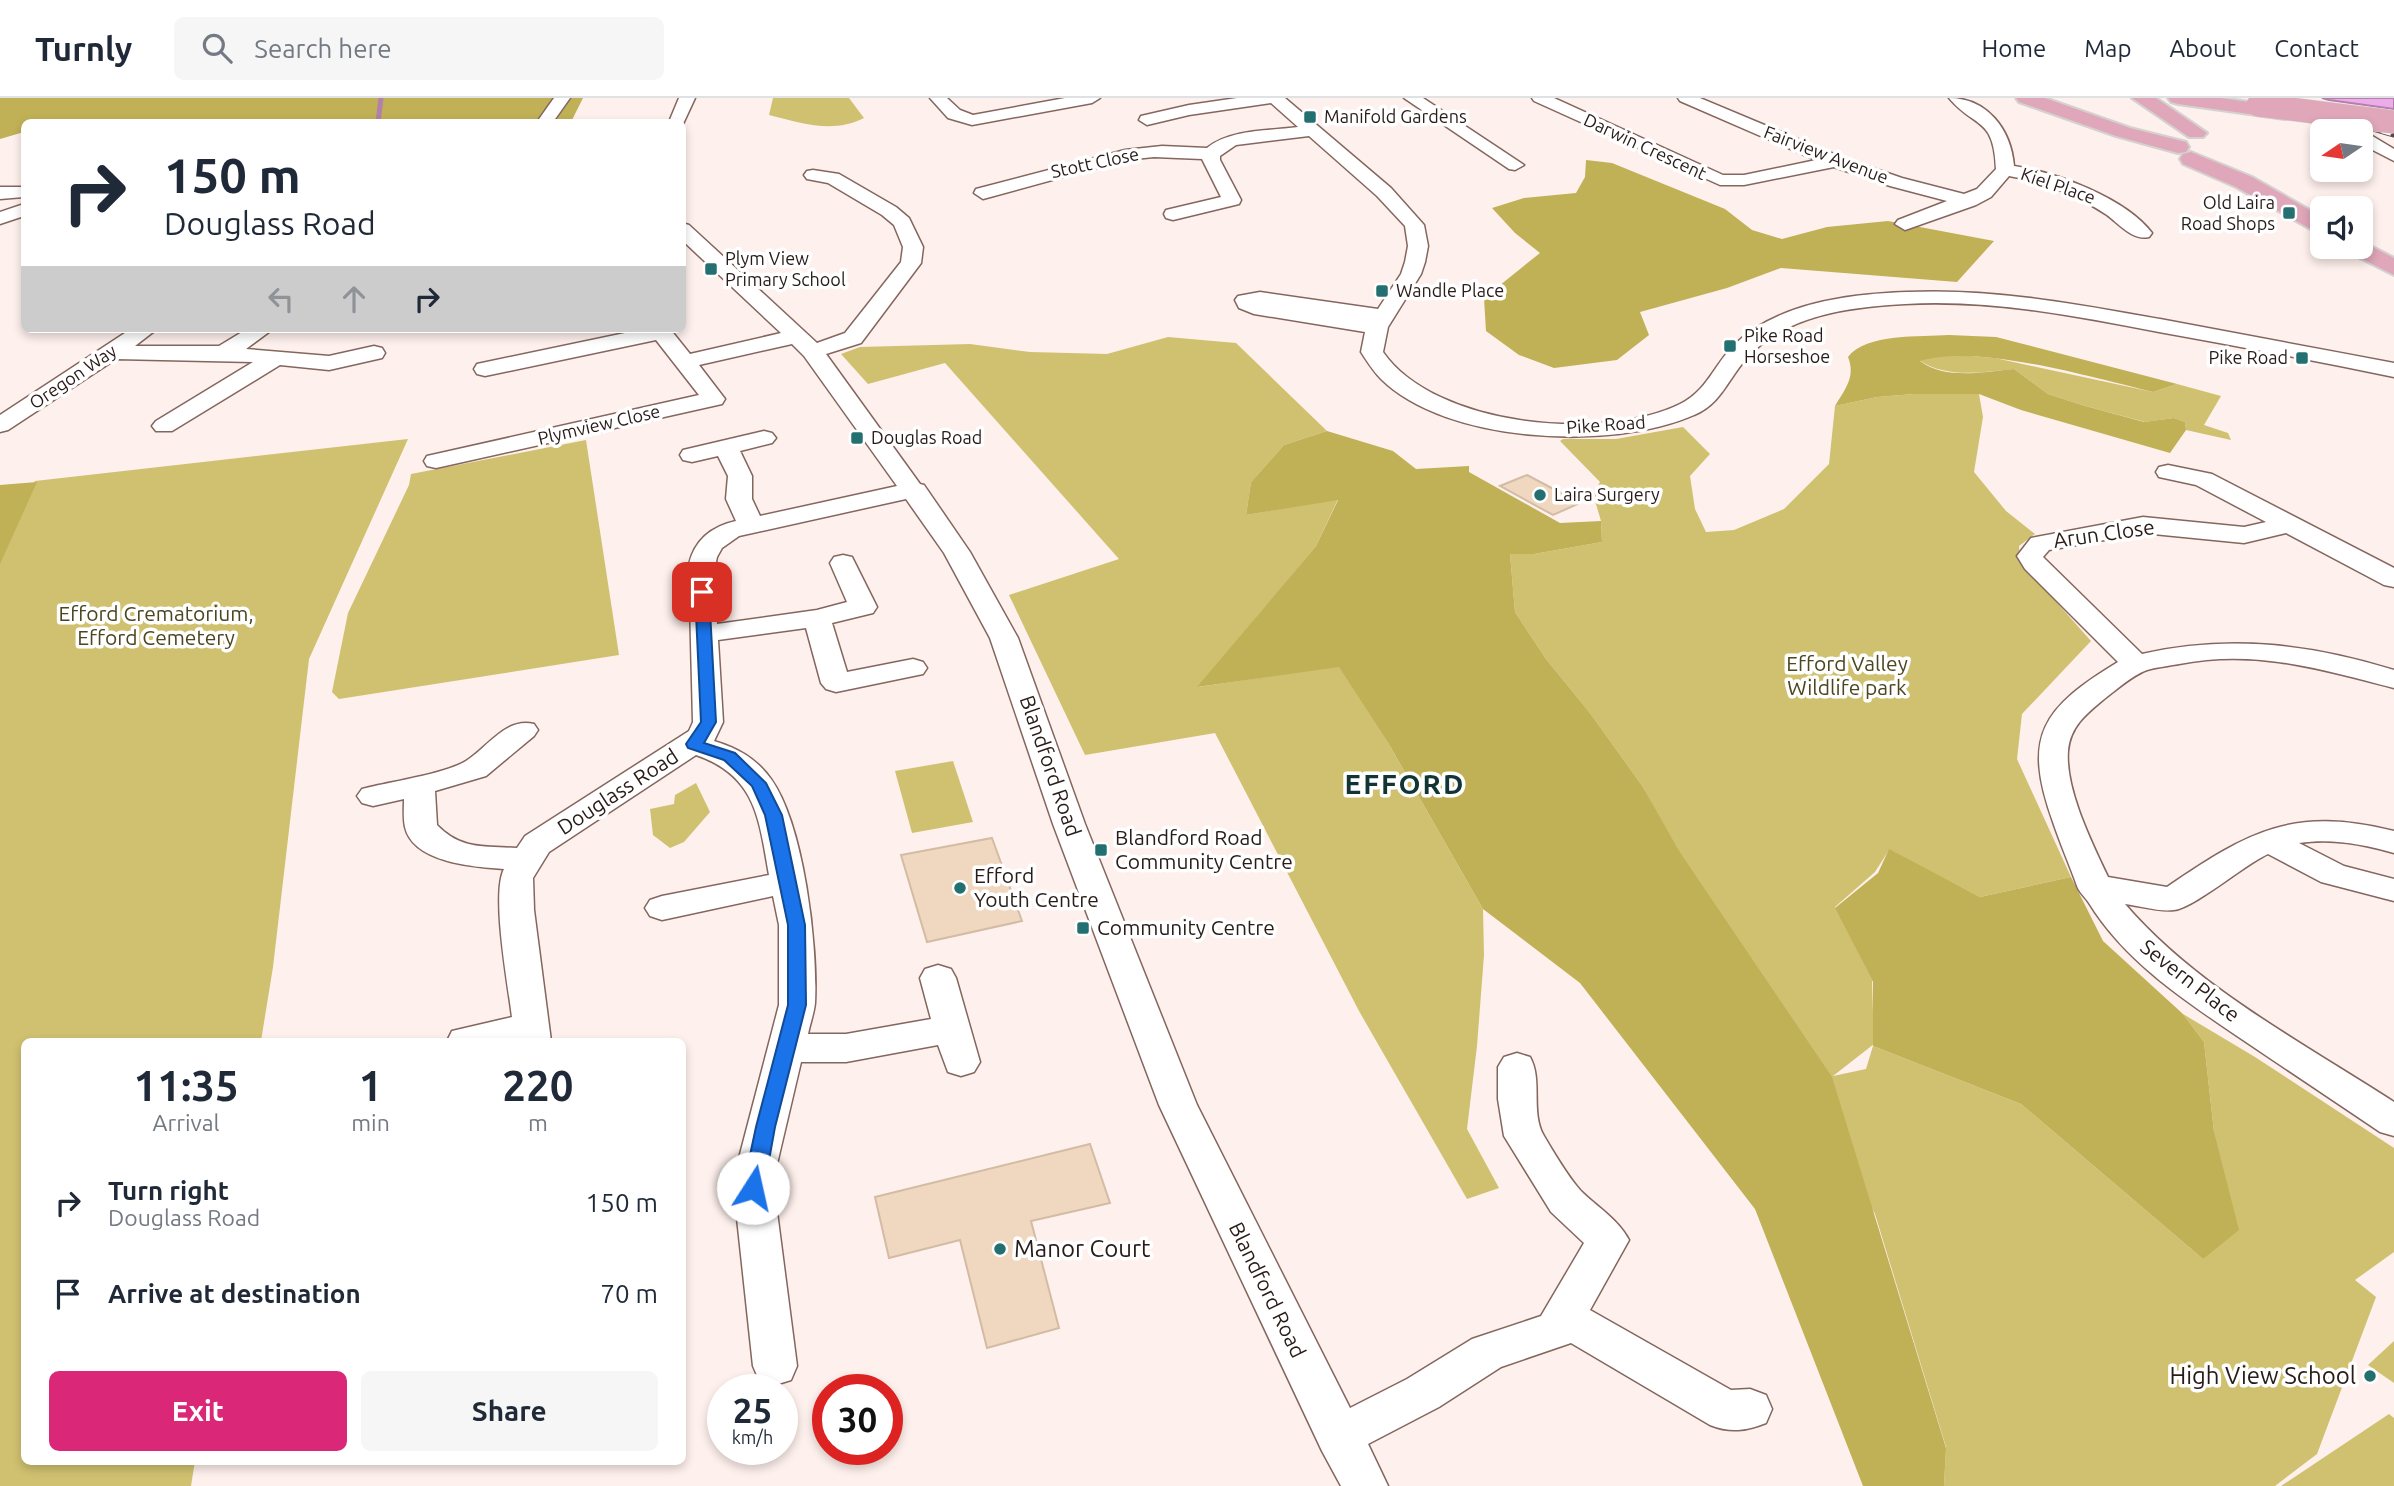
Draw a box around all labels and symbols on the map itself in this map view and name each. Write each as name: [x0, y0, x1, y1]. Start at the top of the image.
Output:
place label: Manifold Gardens: [1324, 106, 1467, 126]
marker: Manifold Gardens: [1302, 109, 1318, 125]
street label: Darwin Crescent: [1581, 109, 1710, 183]
north arrow: [2310, 119, 2373, 182]
street label: Fairview Avenue: [1761, 121, 1891, 187]
street label: Stott Close: [1049, 143, 1141, 181]
street label: Kiel Place: [2018, 163, 2098, 207]
place label: Old Laira Road Shops: [2181, 192, 2275, 233]
marker: Old Laira Road Shops: [2281, 205, 2297, 221]
place label: Plym View Primary School: [725, 248, 846, 289]
marker: Plym View Primary School: [703, 261, 719, 277]
place label: Wandle Place: [1396, 280, 1504, 300]
marker: Wandle Place: [1374, 283, 1390, 299]
place label: Pike Road Horseshoe: [1744, 325, 1830, 366]
marker: Pike Road Horseshoe: [1722, 338, 1738, 354]
street label: Oregon Way: [25, 340, 120, 412]
place label: Pike Road: [2209, 347, 2288, 367]
marker: Pike Road: [2294, 350, 2310, 366]
street label: Plymview Close: [536, 400, 662, 448]
street label: Pike Road: [1566, 411, 1646, 437]
place label: Douglas Road: [871, 427, 982, 447]
marker: Douglas Road: [849, 430, 865, 446]
place label: Laira Surgery: [1554, 484, 1660, 504]
marker: Laira Surgery: [1532, 487, 1548, 503]
street label: Arun Close: [2052, 514, 2156, 552]
pin: [672, 562, 732, 622]
park label: Efford Crematorium, Efford Cemetery: [58, 601, 254, 649]
park label: Efford Valley Wildlife park: [1786, 651, 1908, 699]
street label: Blandford Road: [1016, 692, 1086, 839]
street label: Douglass Road: [553, 743, 682, 839]
district label: EFFORD: [1345, 768, 1465, 799]
place label: Blandford Road Community Centre: [1115, 825, 1293, 873]
marker: Blandford Road Community Centre: [1093, 842, 1109, 858]
place label: Efford Youth Centre: [974, 863, 1099, 911]
marker: Efford Youth Centre: [952, 880, 968, 896]
place label: Community Centre: [1097, 915, 1275, 939]
marker: Community Centre: [1075, 920, 1091, 936]
street label: Severn Place: [2136, 934, 2245, 1026]
position arrow: [716, 1151, 790, 1225]
street label: Blandford Road: [1225, 1218, 1311, 1361]
place label: Manor Court: [1014, 1235, 1151, 1262]
marker: Manor Court: [992, 1241, 1008, 1257]
place label: High View School: [2169, 1362, 2356, 1389]
marker: High View School: [2362, 1368, 2378, 1384]
speed limit sign: 30: [812, 1374, 903, 1465]

